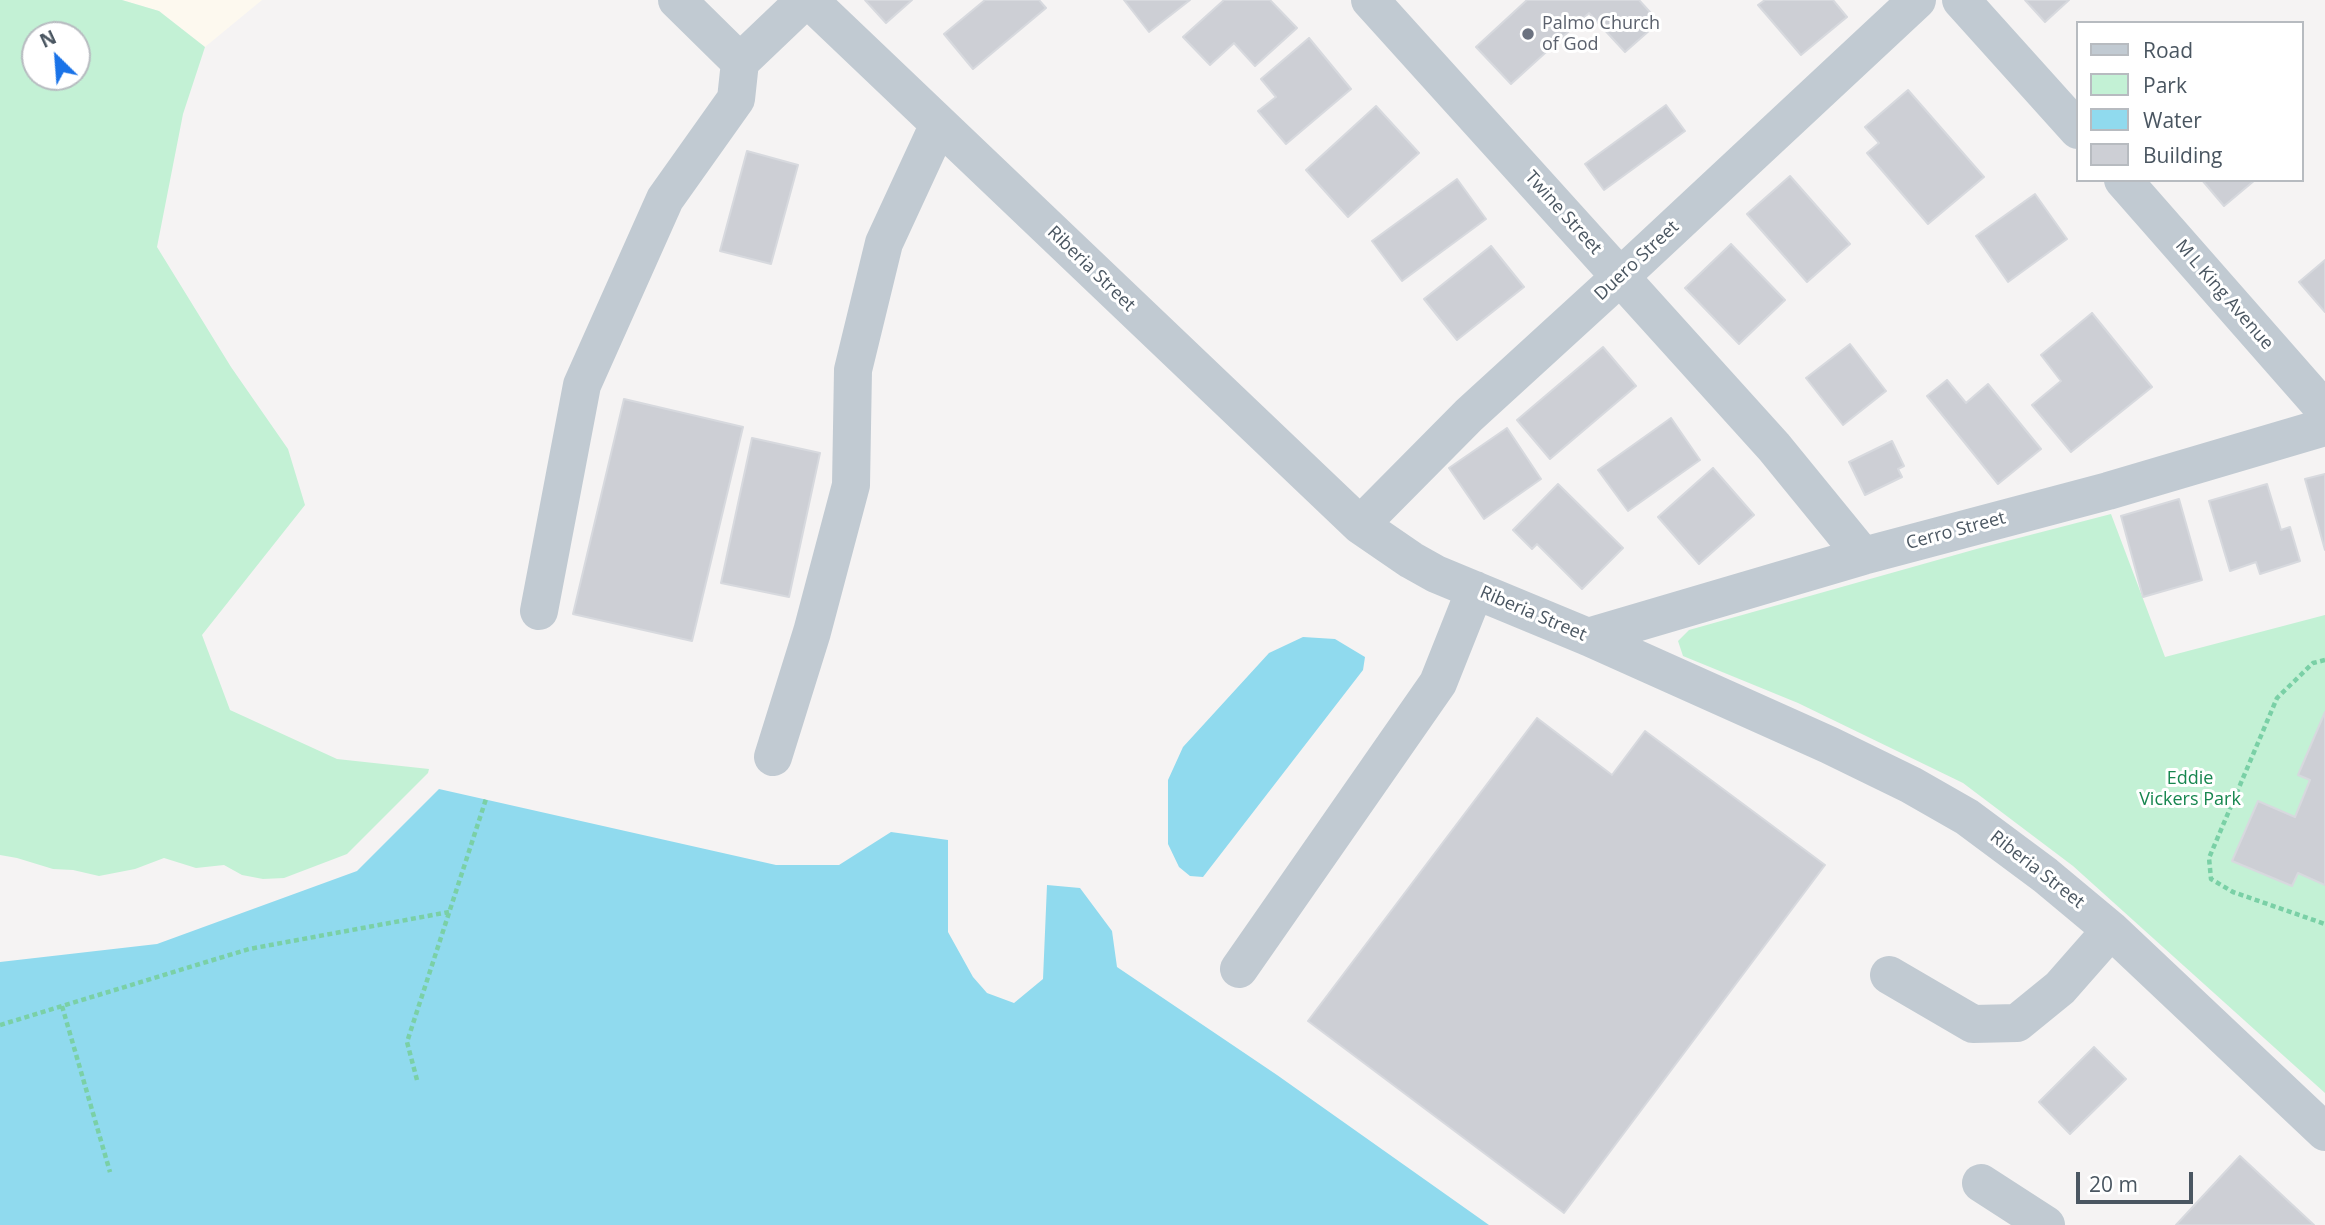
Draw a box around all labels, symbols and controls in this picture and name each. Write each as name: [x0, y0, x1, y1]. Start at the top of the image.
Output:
place label: Palmo Church of God: [1542, 13, 1660, 56]
north arrow: [21, 21, 91, 91]
legend: [2076, 21, 2304, 182]
text: N: [35, 24, 60, 54]
marker: Palmo Church of God: [1520, 26, 1536, 42]
text: Road: [2143, 36, 2193, 64]
text: Park: [2143, 71, 2187, 99]
text: Water: [2143, 106, 2202, 134]
text: Building: [2143, 141, 2222, 169]
street label: Twine Street: [1520, 167, 1606, 259]
street label: Duero Street: [1590, 216, 1684, 306]
street label: Riberia Street: [1043, 222, 1139, 316]
street label: M L King Avenue: [2170, 236, 2278, 354]
street label: Cerro Street: [1904, 507, 2008, 555]
street label: Riberia Street: [1476, 582, 1590, 646]
park label: Eddie Vickers Park: [2139, 768, 2241, 810]
street label: Riberia Street: [1986, 827, 2088, 913]
scale bar: [2080, 1158, 2197, 1202]
text: 20 m: [2089, 1170, 2138, 1198]

